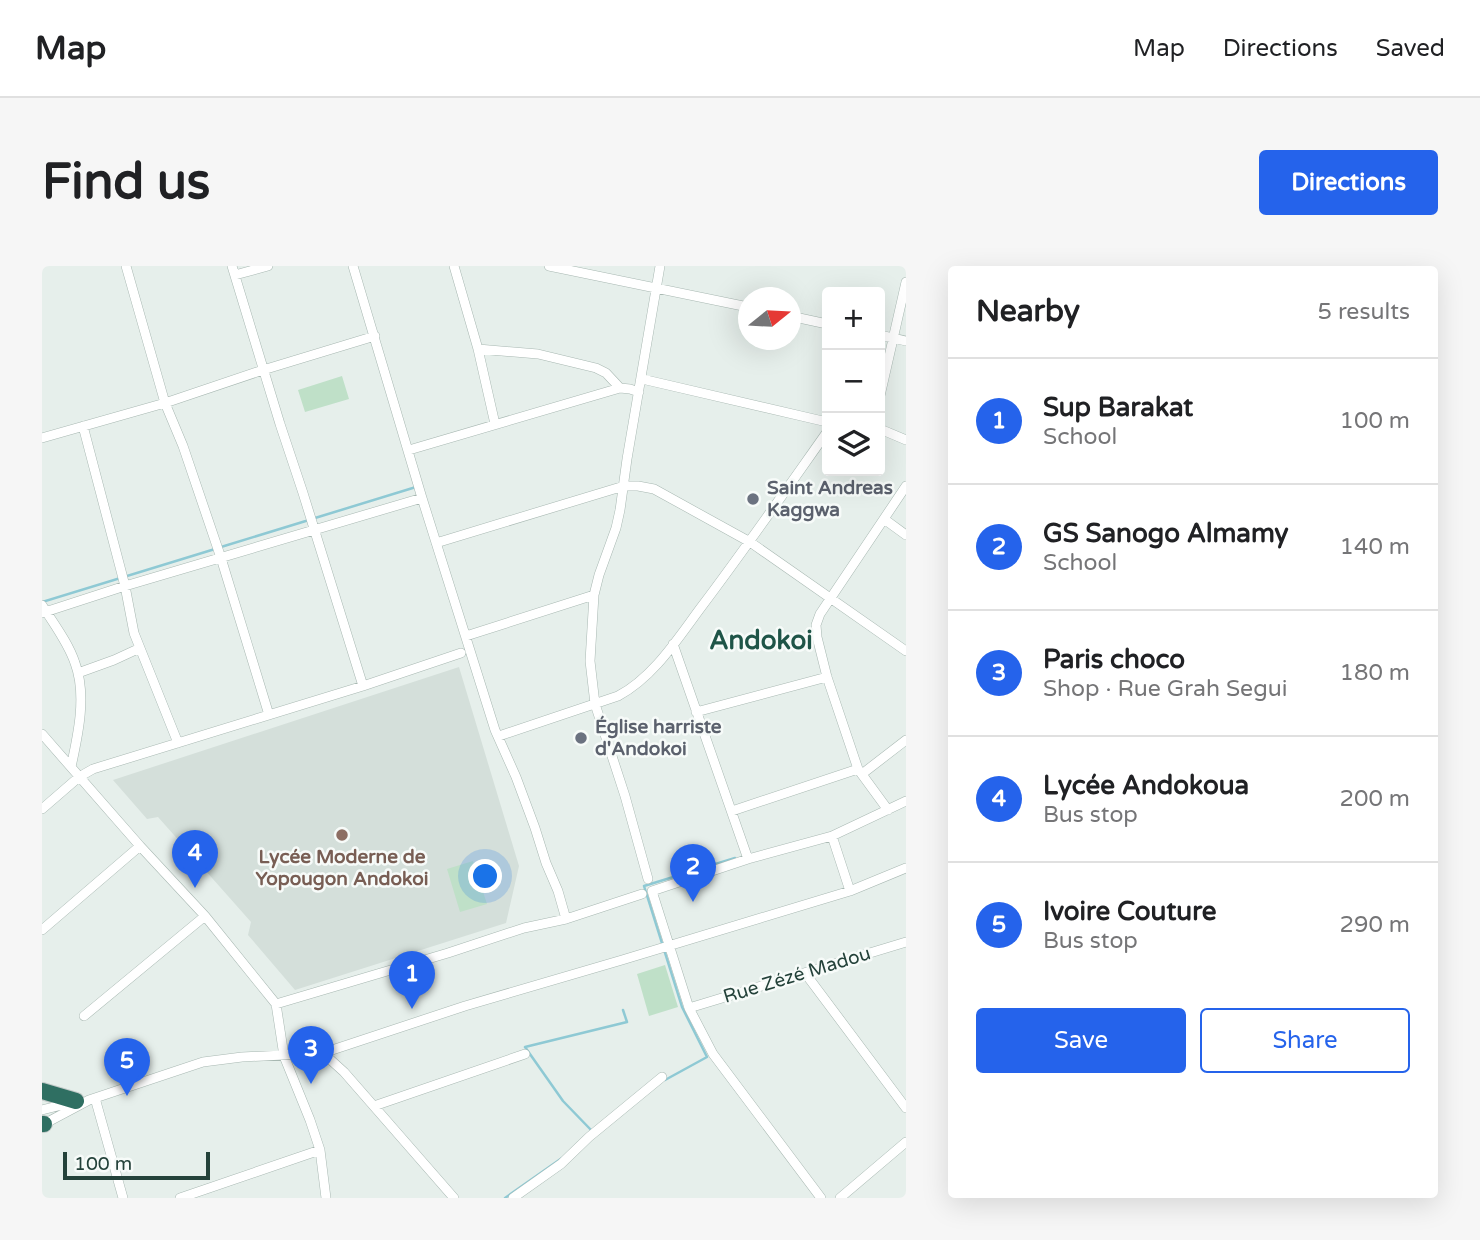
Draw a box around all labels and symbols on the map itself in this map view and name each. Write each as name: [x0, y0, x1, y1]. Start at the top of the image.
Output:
north arrow: [738, 287, 801, 350]
place label: Saint Andreas Kaggwa: [767, 477, 893, 522]
marker: Saint Andreas Kaggwa: [745, 491, 761, 507]
district label: Andokoi: [709, 625, 813, 656]
place label: Église harriste d'Andokoi: [595, 715, 722, 760]
marker: Église harriste d'Andokoi: [573, 730, 589, 746]
marker: Lycée Moderne de Yopougon Andokoi: [334, 827, 350, 843]
pin: 4: [172, 830, 218, 888]
pin: 2: [670, 844, 716, 902]
place label: Lycée Moderne de Yopougon Andokoi: [255, 846, 429, 891]
your location: [468, 859, 502, 893]
street label: Rue Zézé Madou: [721, 942, 873, 1008]
pin: 1: [389, 951, 435, 1009]
pin: 3: [288, 1026, 334, 1084]
pin: 5: [104, 1038, 150, 1096]
scale bar: [63, 1149, 210, 1181]

